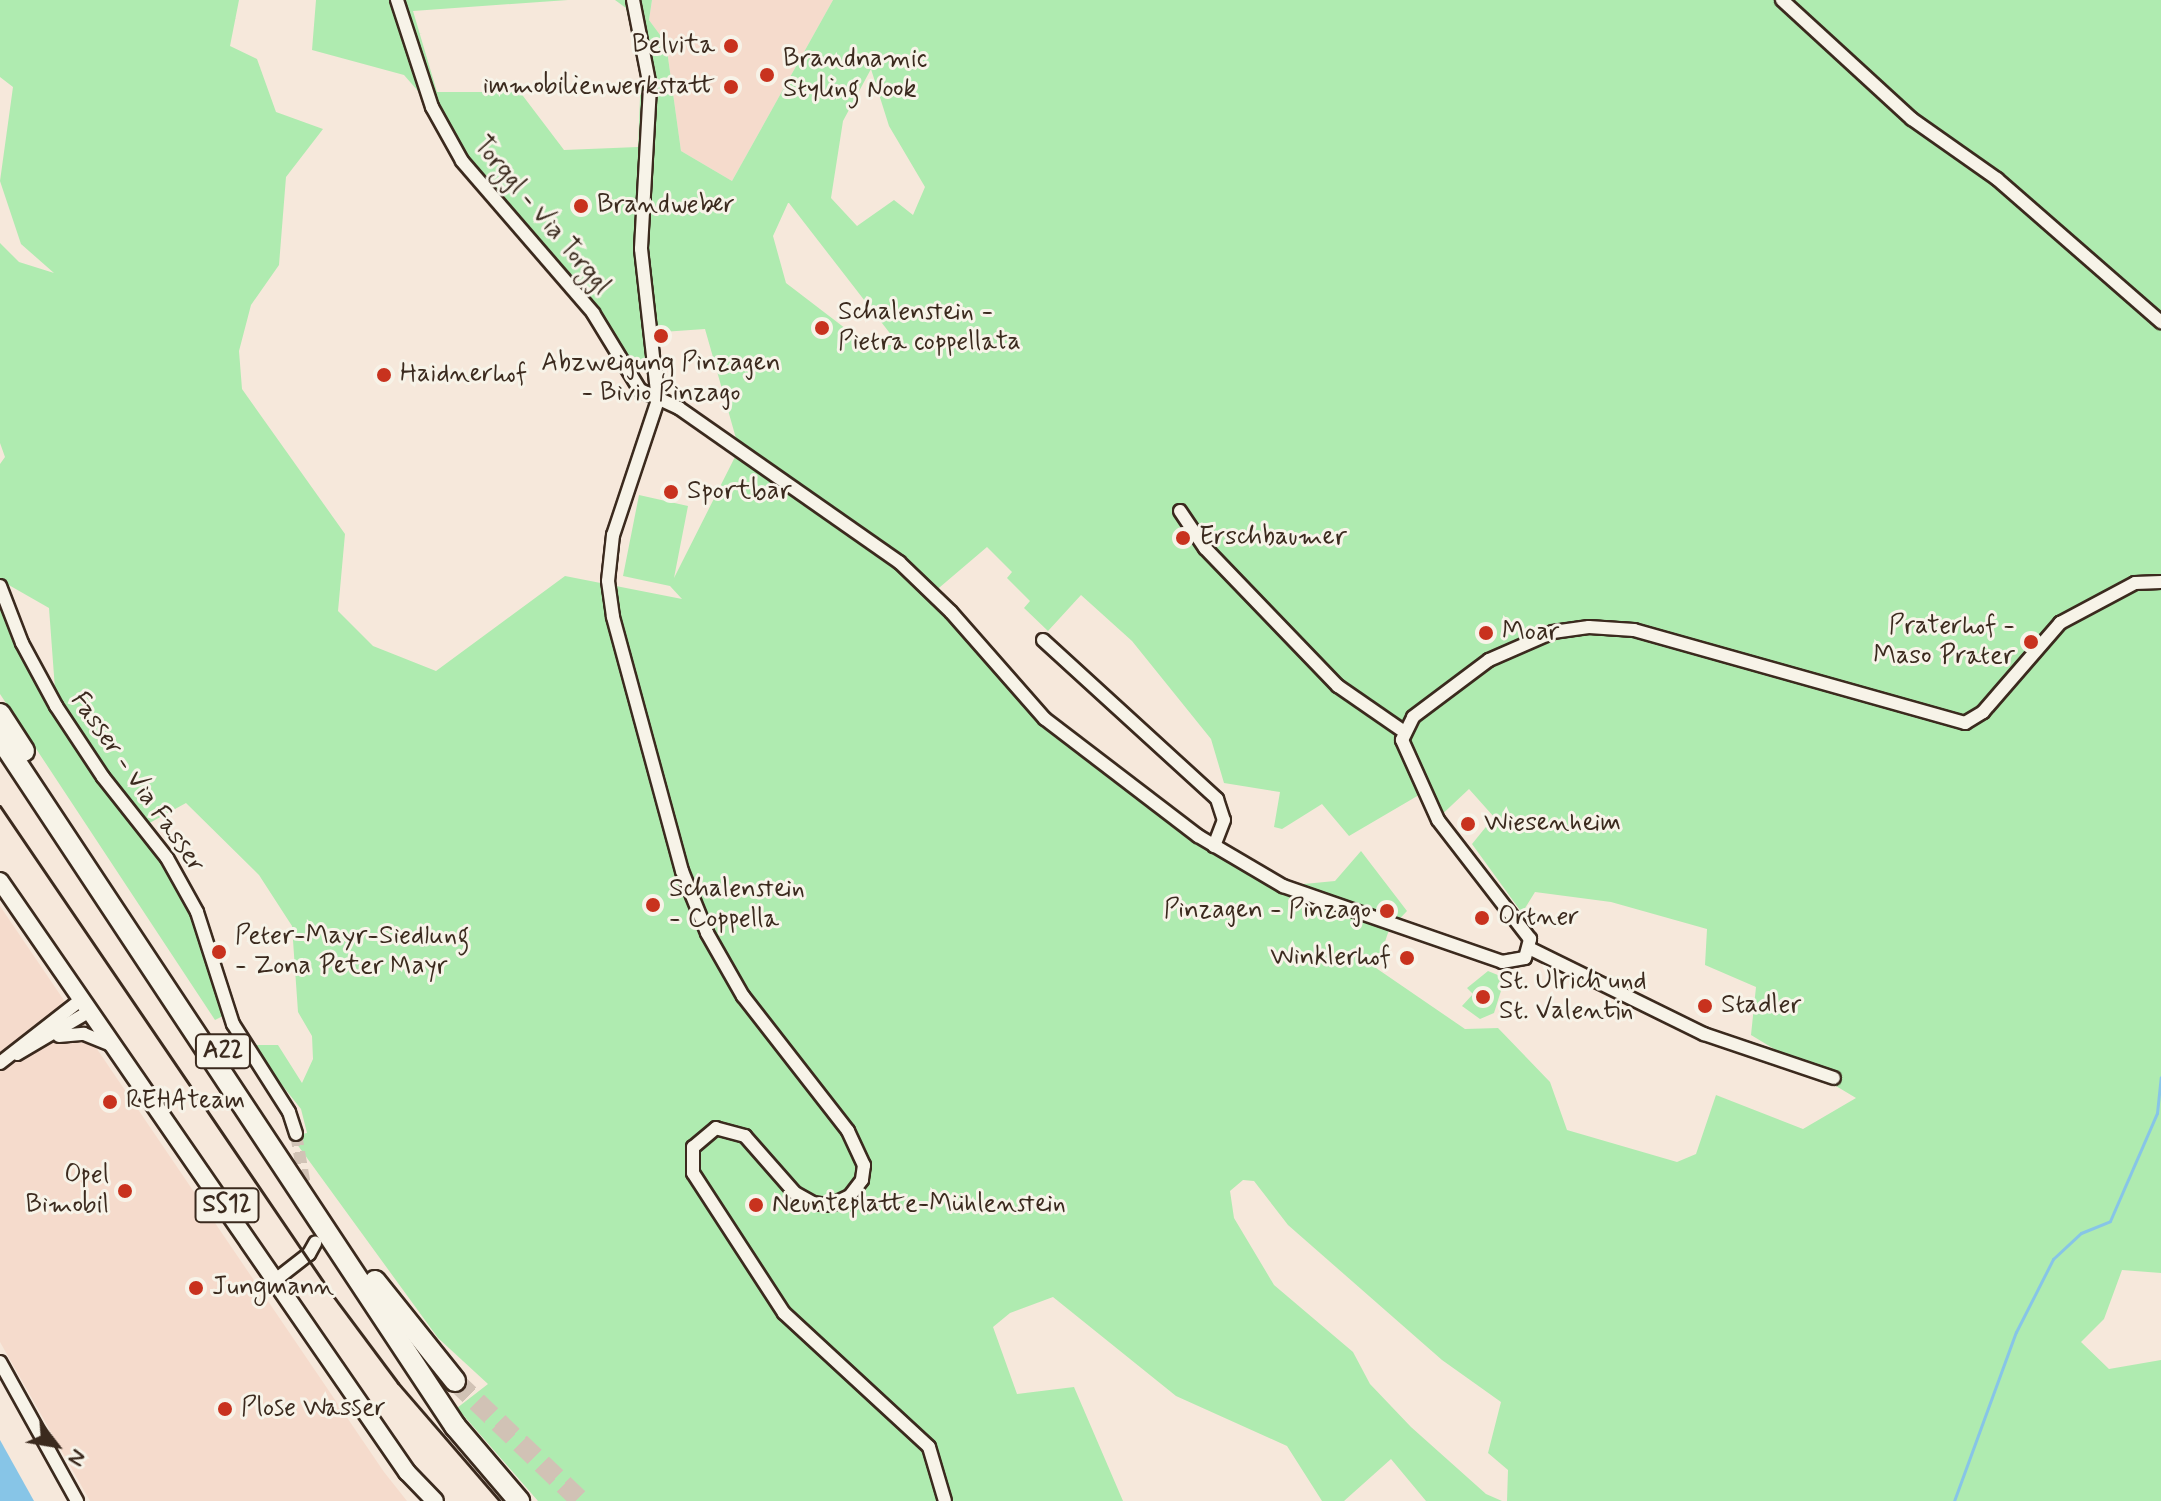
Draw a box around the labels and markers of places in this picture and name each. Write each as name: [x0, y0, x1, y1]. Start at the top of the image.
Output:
place label: Belvita: [632, 30, 715, 62]
marker: Belvita: [722, 37, 740, 55]
place label: Brandnamic Styling Nook: [783, 44, 927, 106]
marker: Brandnamic Styling Nook: [758, 66, 776, 84]
place label: immobilienwerkstatt: [483, 71, 715, 103]
marker: immobilienwerkstatt: [722, 78, 740, 96]
place label: Brandweber: [597, 190, 735, 222]
marker: Brandweber: [572, 197, 590, 215]
place label: Schalenstein - Pietra coppellata: [838, 297, 1021, 358]
marker: Schalenstein - Pietra coppellata: [813, 319, 831, 337]
marker: Abzweigung Pinzagen - Bivio Pinzago: [652, 327, 670, 345]
place label: Abzweigung Pinzagen - Bivio Pinzago: [541, 348, 781, 410]
place label: Haidnerhof: [400, 359, 527, 391]
marker: Haidnerhof: [375, 366, 393, 384]
place label: Sportbar: [687, 476, 792, 508]
marker: Sportbar: [662, 483, 680, 501]
place label: Erschbaumer: [1199, 522, 1347, 554]
marker: Erschbaumer: [1174, 529, 1192, 547]
place label: Praterhof - Maso Prater: [1876, 611, 2015, 672]
place label: Moar: [1502, 617, 1559, 649]
marker: Moar: [1477, 624, 1495, 642]
marker: Praterhof - Maso Prater: [2022, 633, 2040, 651]
place label: Wiesenheim: [1484, 808, 1621, 840]
marker: Wiesenheim: [1459, 815, 1477, 833]
place label: Schalenstein - Coppella: [669, 874, 805, 936]
place label: Pinzagen - Pinzago: [1164, 895, 1371, 927]
marker: Schalenstein - Coppella: [644, 896, 662, 914]
marker: Pinzagen - Pinzago: [1378, 902, 1396, 920]
place label: Ortner: [1498, 902, 1579, 934]
marker: Ortner: [1473, 909, 1491, 927]
place label: Peter-Mayr-Siedlung - Zona Peter Mayr: [235, 921, 469, 982]
place label: Winklerhof: [1270, 942, 1391, 974]
marker: Peter-Mayr-Siedlung - Zona Peter Mayr: [210, 943, 228, 961]
marker: Winklerhof: [1398, 949, 1416, 967]
place label: St. Ulrich und St. Valentin: [1499, 966, 1647, 1028]
marker: St. Ulrich und St. Valentin: [1474, 988, 1492, 1006]
place label: Stadler: [1721, 990, 1801, 1022]
marker: Stadler: [1696, 997, 1714, 1015]
place label: REHAteam: [126, 1086, 245, 1118]
marker: REHAteam: [101, 1093, 119, 1111]
place label: Opel Bimobil: [25, 1160, 109, 1222]
marker: Opel Bimobil: [116, 1182, 134, 1200]
place label: Neunteplatte-Mühlenstein: [772, 1189, 1066, 1221]
marker: Neunteplatte-Mühlenstein: [747, 1196, 765, 1214]
place label: Jungmann: [212, 1272, 334, 1304]
marker: Jungmann: [187, 1279, 205, 1297]
place label: Plose Wasser: [241, 1393, 384, 1425]
marker: Plose Wasser: [216, 1400, 234, 1418]

